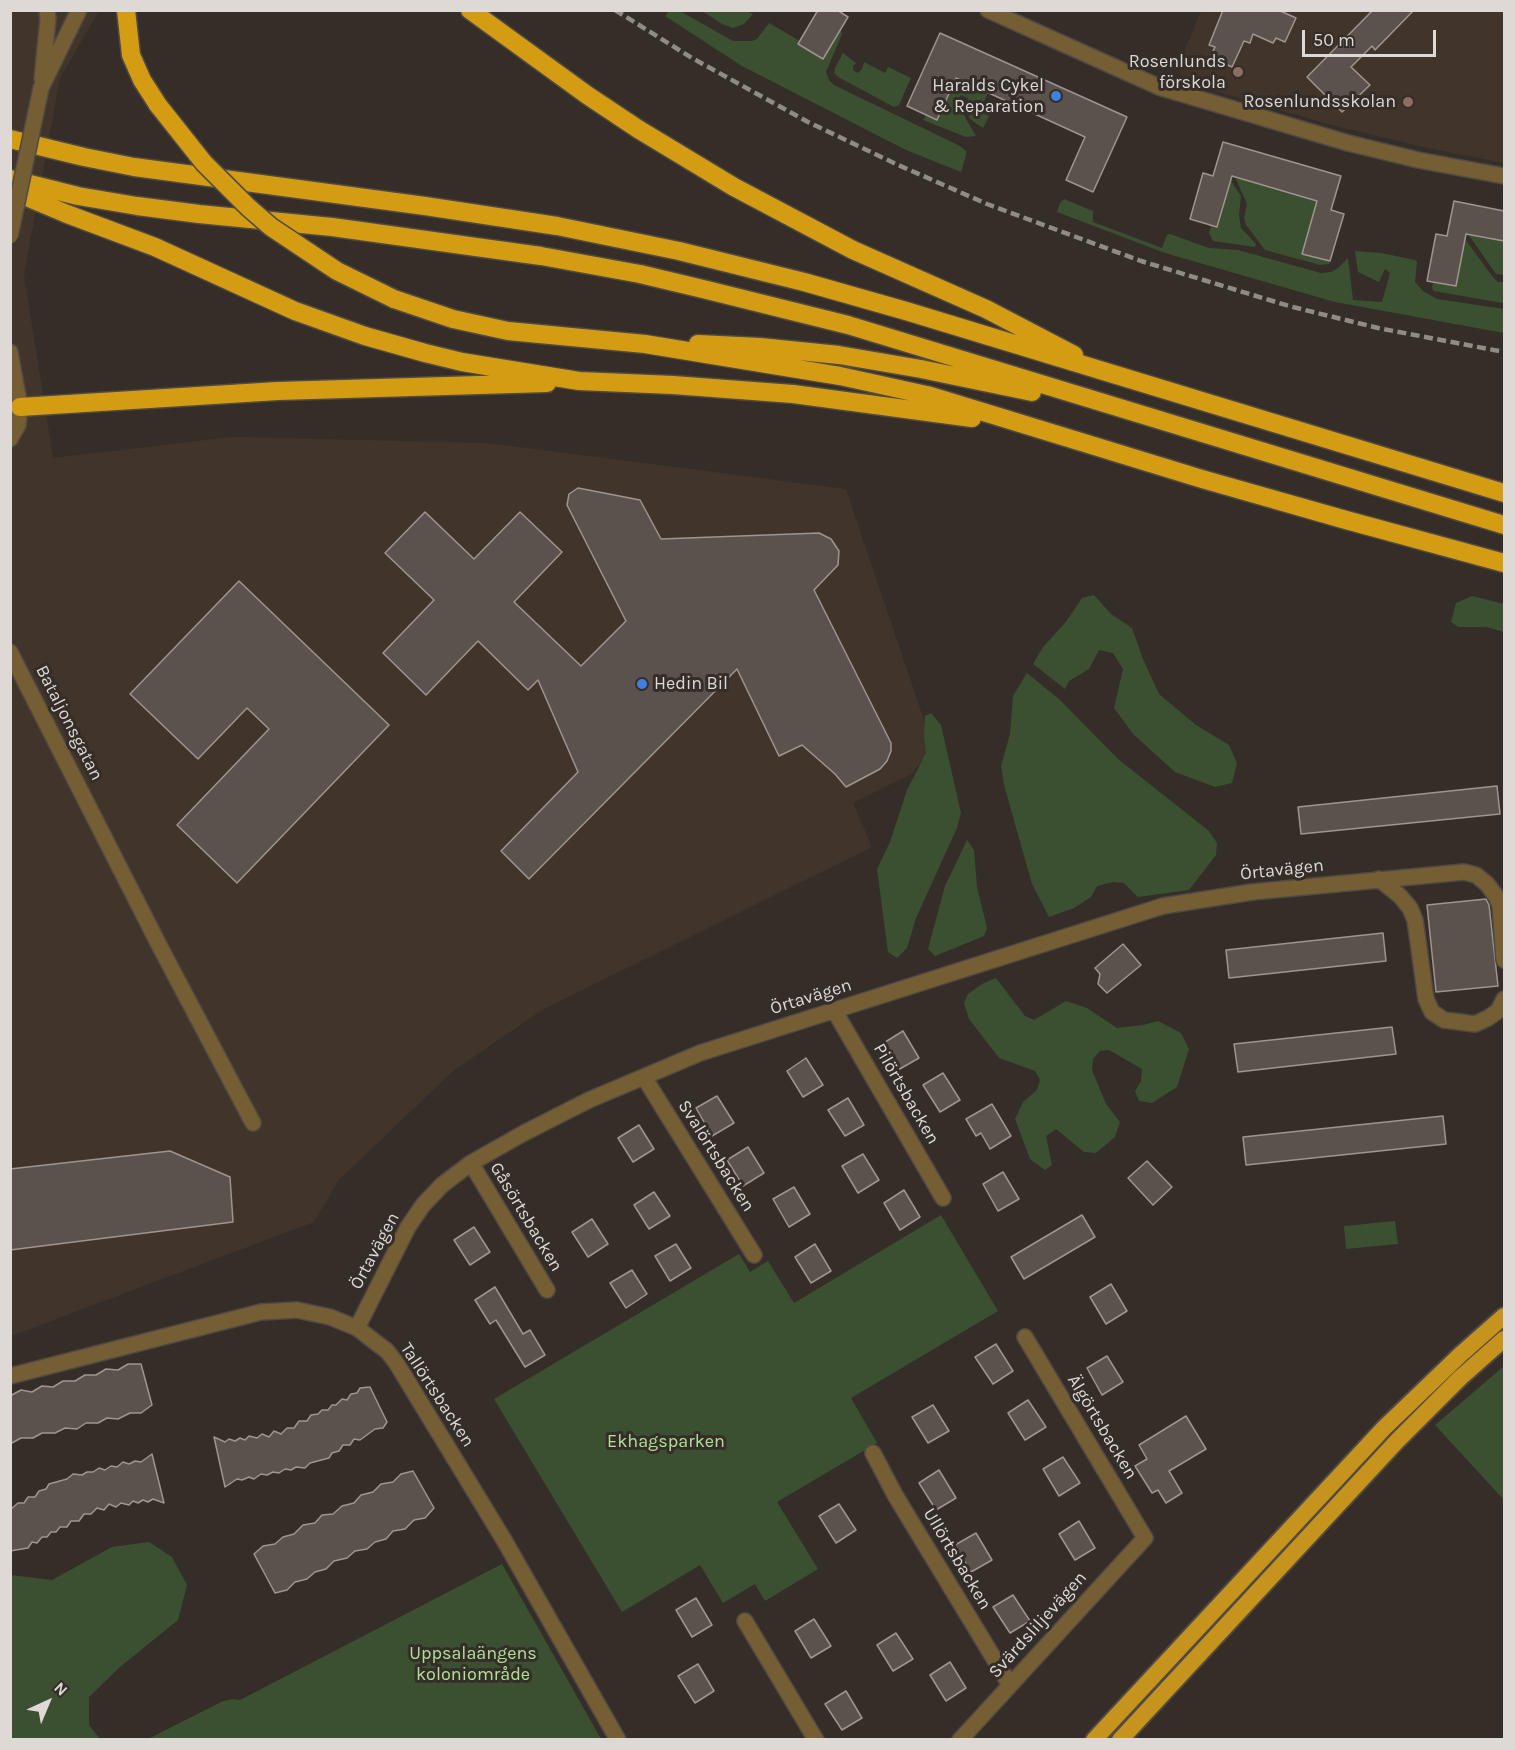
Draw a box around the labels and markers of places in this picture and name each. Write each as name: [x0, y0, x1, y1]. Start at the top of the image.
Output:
place label: Rosenlunds förskola: [1129, 51, 1226, 94]
marker: Rosenlunds förskola: [1231, 65, 1245, 79]
place label: Haralds Cykel & Reparation: [932, 75, 1044, 118]
marker: Haralds Cykel & Reparation: [1049, 89, 1063, 103]
place label: Rosenlundsskolan: [1243, 91, 1396, 113]
marker: Rosenlundsskolan: [1401, 95, 1415, 109]
place label: Hedin Bil: [654, 673, 728, 695]
marker: Hedin Bil: [635, 677, 649, 691]

